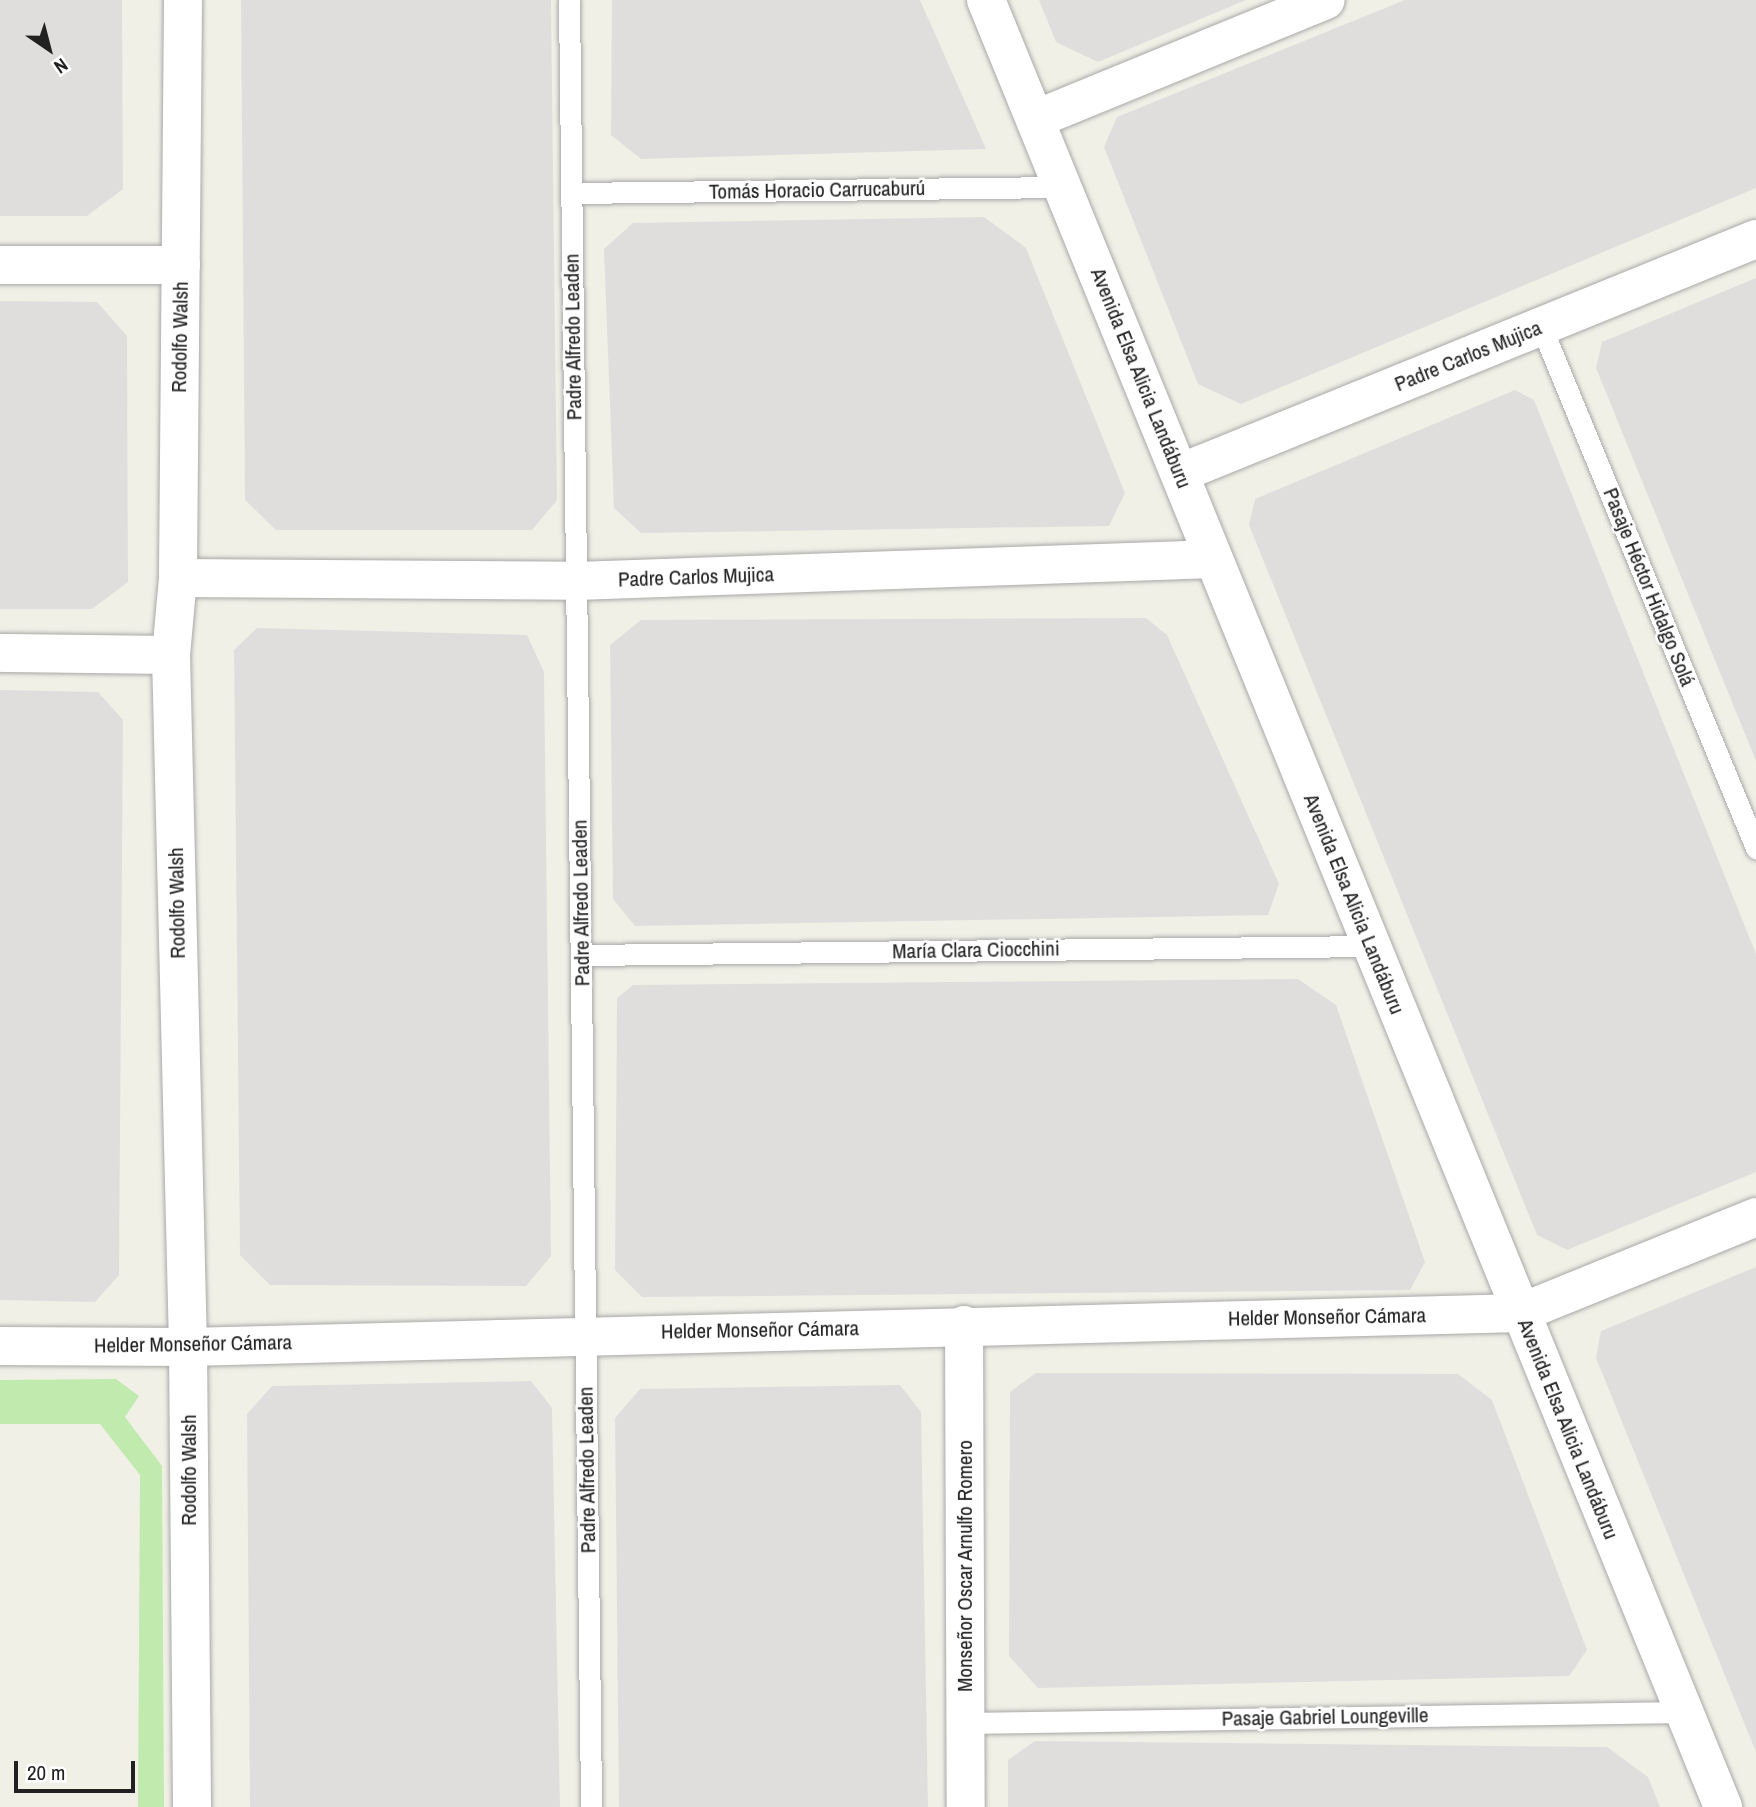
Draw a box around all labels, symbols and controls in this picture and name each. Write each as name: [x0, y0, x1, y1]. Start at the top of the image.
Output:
north arrow: [14, 14, 84, 84]
text: N: [49, 52, 73, 80]
street label: Tomás Horacio Carrucaburú: [709, 176, 925, 204]
street label: Padre Alfredo Leaden: [559, 253, 587, 421]
street label: Avenida Elsa Alicia Landáburu: [1085, 264, 1197, 492]
street label: Rodolfo Walsh: [166, 281, 194, 393]
street label: Padre Carlos Mujica: [1391, 315, 1545, 397]
street label: Pasaje Héctor Hidalgo Solá: [1598, 484, 1700, 690]
street label: Padre Carlos Mujica: [618, 562, 774, 592]
street label: Avenida Elsa Alicia Landáburu: [1298, 790, 1410, 1018]
street label: Padre Alfredo Leaden: [567, 819, 595, 987]
street label: Rodolfo Walsh: [163, 847, 191, 959]
street label: María Clara Ciocchini: [892, 936, 1060, 964]
street label: Helder Monseñor Cámara: [1228, 1303, 1426, 1331]
street label: Avenida Elsa Alicia Landáburu: [1512, 1315, 1624, 1543]
street label: Helder Monseñor Cámara: [661, 1316, 859, 1344]
street label: Helder Monseñor Cámara: [94, 1330, 292, 1358]
street label: Padre Alfredo Leaden: [573, 1386, 601, 1554]
street label: Rodolfo Walsh: [176, 1414, 202, 1526]
street label: Monseñor Oscar Arnulfo Romero: [952, 1440, 978, 1692]
street label: Pasaje Gabriel Loungeville: [1221, 1703, 1429, 1731]
scale bar: [18, 1748, 138, 1792]
text: 20 m: [27, 1758, 65, 1787]

